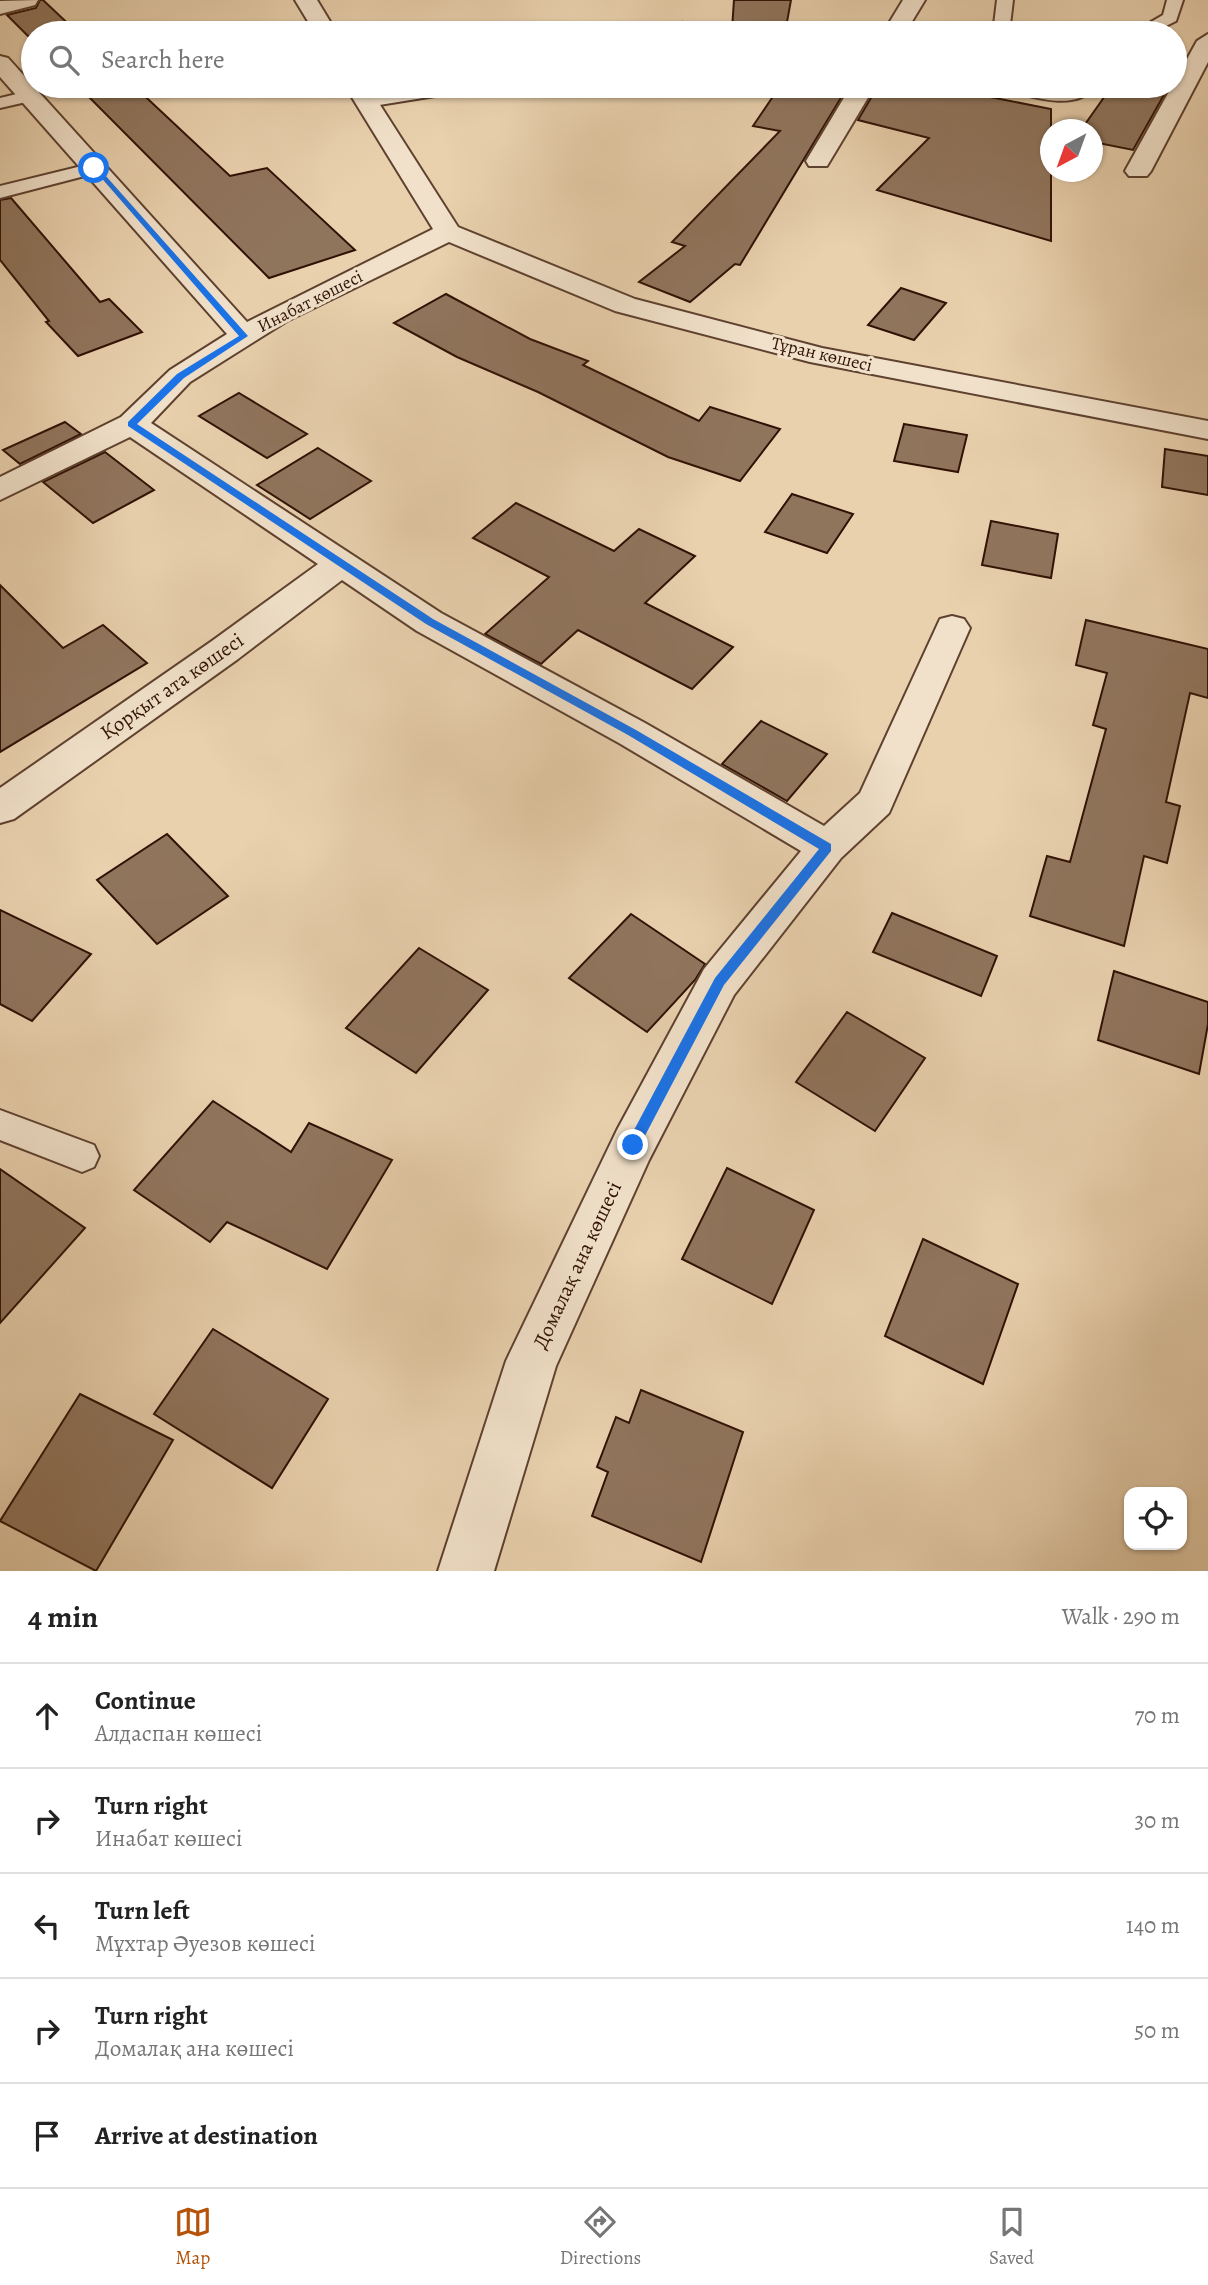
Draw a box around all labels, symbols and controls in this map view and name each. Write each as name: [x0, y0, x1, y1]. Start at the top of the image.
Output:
search box: [21, 21, 1187, 98]
icon: search: [45, 41, 83, 79]
text: Search here: [101, 42, 225, 77]
north arrow: [1040, 119, 1103, 182]
route start: [78, 152, 109, 183]
street label: Инабат көшесі: [253, 264, 367, 338]
street label: Тұран көшесі: [769, 331, 875, 377]
street label: Қорқыт ата көшесі: [95, 626, 249, 746]
route end: [617, 1129, 648, 1160]
street label: Домалақ ана көшесі: [526, 1177, 628, 1353]
map controls: [1124, 1487, 1187, 1550]
button: locate: [1124, 1487, 1187, 1550]
text: 4 min: [28, 1597, 98, 1637]
text: Walk · 290 m: [1062, 1601, 1180, 1632]
text: Continue: [95, 1683, 196, 1718]
icon: ahead: [28, 1697, 66, 1735]
text: 70 m: [1134, 1700, 1180, 1731]
text: Алдаспан көшесі: [95, 1718, 262, 1749]
text: Turn right: [95, 1788, 208, 1823]
icon: right: [28, 1802, 66, 1840]
text: 30 m: [1134, 1805, 1180, 1836]
text: Инабат көшесі: [95, 1823, 242, 1854]
text: Turn left: [95, 1893, 190, 1928]
icon: left: [28, 1907, 66, 1945]
text: 140 m: [1126, 1910, 1180, 1941]
text: Мұхтар Әуезов көшесі: [95, 1928, 315, 1959]
text: Turn right: [95, 1998, 208, 2033]
icon: right: [28, 2012, 66, 2050]
text: 50 m: [1134, 2015, 1180, 2046]
text: Домалақ ана көшесі: [95, 2033, 294, 2064]
icon: arrive: [28, 2117, 66, 2155]
text: Arrive at destination: [95, 2118, 318, 2153]
tab: Map: [174, 2203, 212, 2271]
tab: Directions: [560, 2203, 641, 2271]
tab: Saved: [989, 2203, 1034, 2271]

